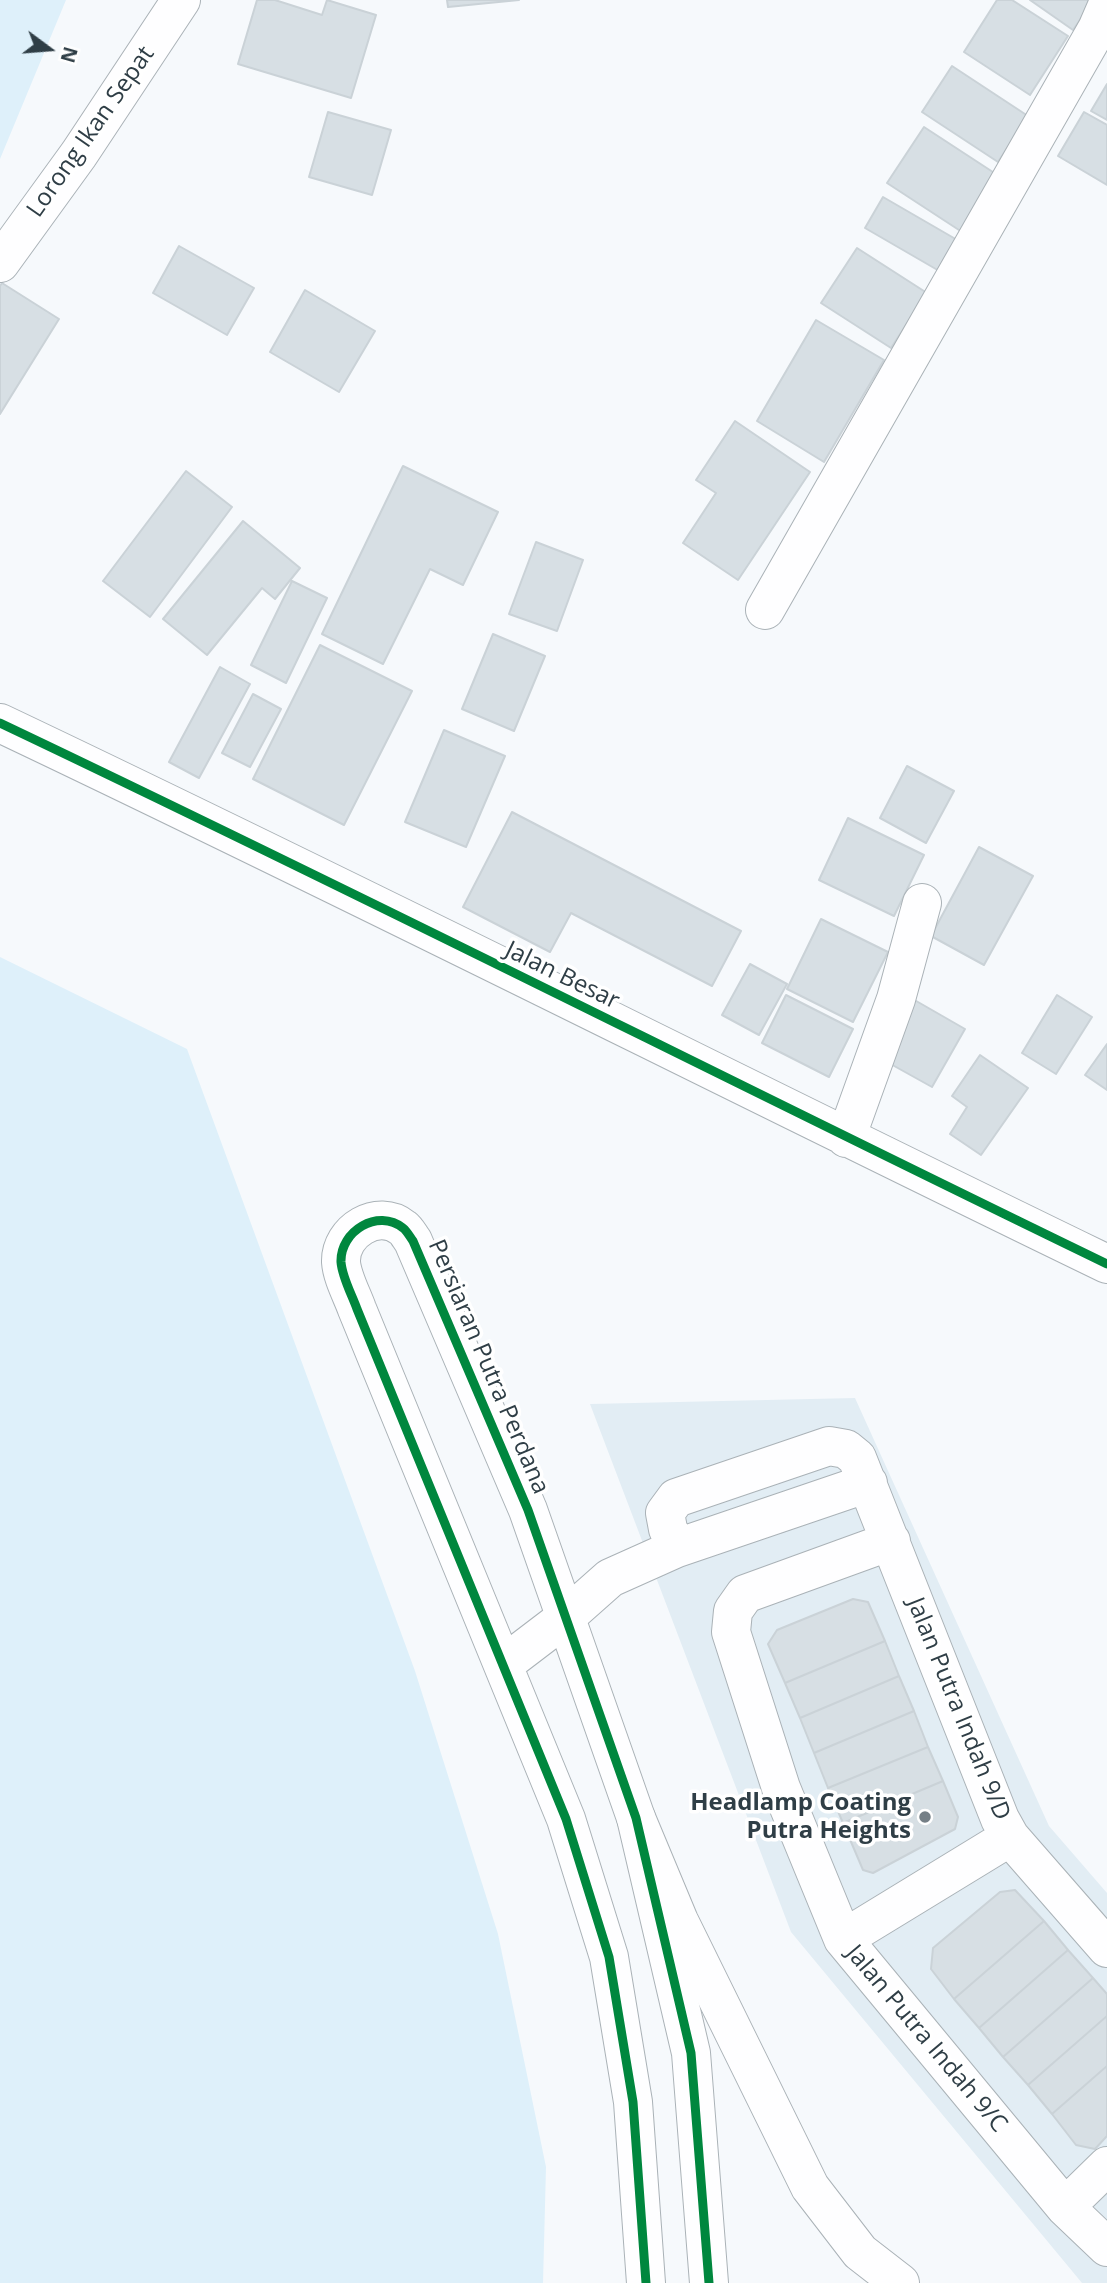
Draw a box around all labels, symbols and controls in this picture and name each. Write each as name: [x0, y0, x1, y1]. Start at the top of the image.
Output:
north arrow: [14, 14, 84, 84]
street label: Lorong Ikan Sepat: [21, 41, 161, 223]
text: N: [55, 44, 84, 66]
street label: Jalan Besar: [500, 936, 624, 1016]
street label: Persiaran Putra Perdana: [421, 1235, 555, 1499]
street label: Jalan Putra Indah 9/D: [900, 1593, 1016, 1825]
place label: Headlamp Coating Putra Heights: [690, 1789, 911, 1845]
marker: Headlamp Coating Putra Heights: [917, 1809, 933, 1825]
street label: Jalan Putra Indah 9/C: [839, 1940, 1013, 2138]

